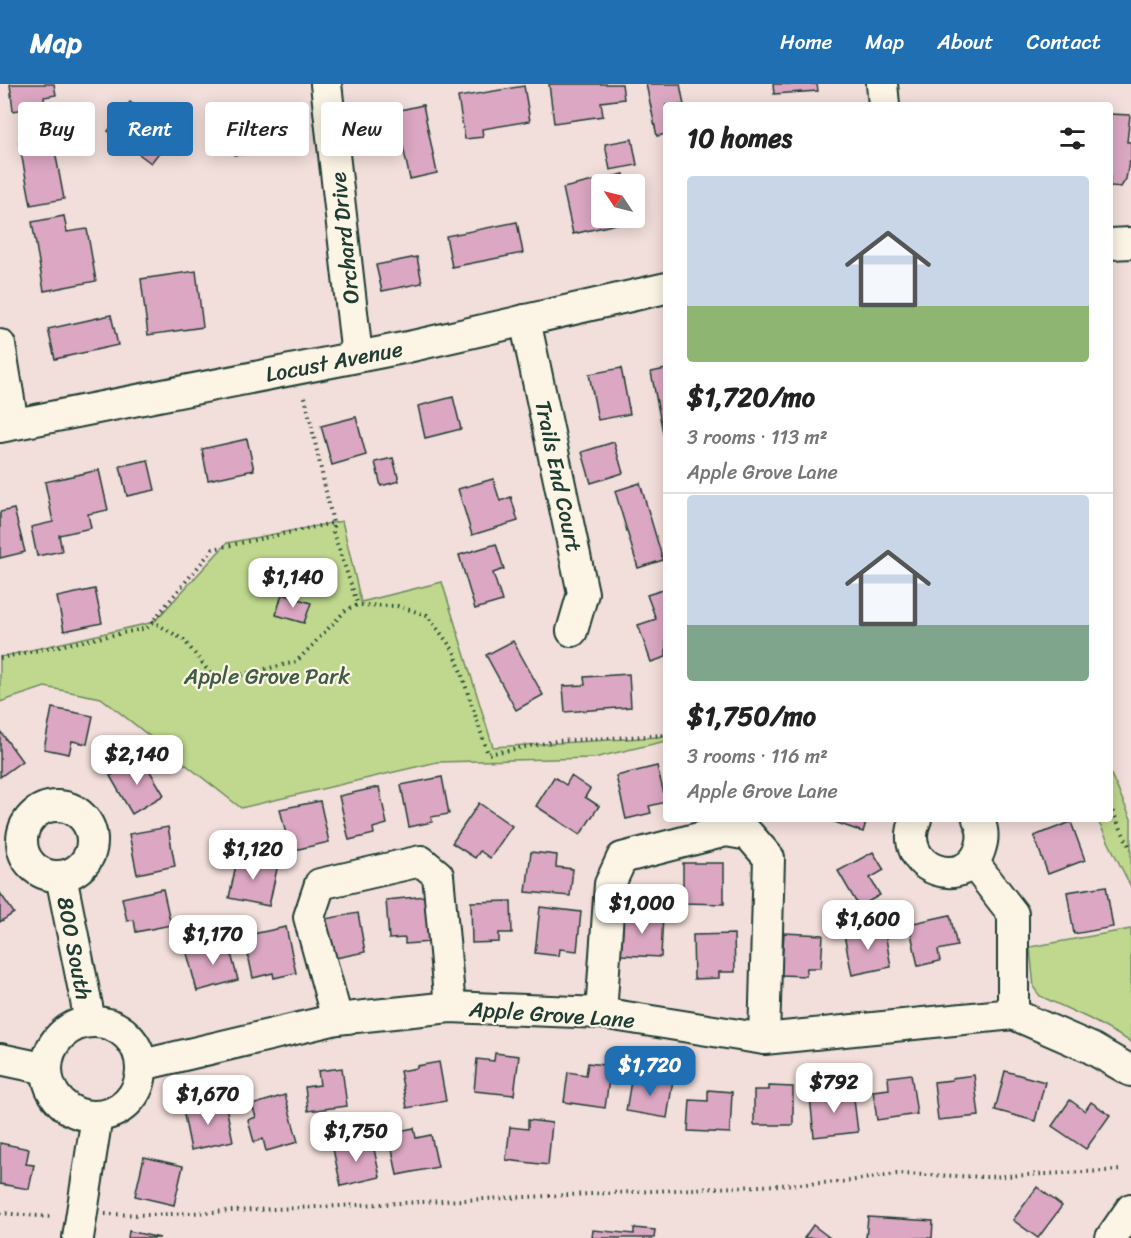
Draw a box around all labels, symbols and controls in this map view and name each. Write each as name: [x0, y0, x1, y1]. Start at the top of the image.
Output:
text: Map: [30, 18, 82, 67]
text: Home: [780, 23, 832, 61]
text: Map: [865, 23, 904, 61]
text: About: [937, 23, 994, 61]
text: Contact: [1027, 23, 1101, 61]
chip: Buy: [18, 102, 95, 156]
chip: Rent: [107, 102, 193, 156]
chip: Filters: [205, 102, 309, 156]
chip: New: [321, 102, 403, 156]
text: 10 homes: [687, 115, 792, 161]
icon: filters: [1056, 122, 1089, 155]
street label: Orchard Drive: [318, 170, 371, 306]
north arrow: [591, 174, 645, 228]
map controls: [591, 174, 645, 228]
icon: home: [834, 215, 942, 323]
street label: Locust Avenue: [262, 329, 406, 394]
text: $1,720/mo: [687, 374, 815, 420]
street label: Trails End Court: [523, 397, 594, 556]
text: 3 rooms · 113 m²: [687, 420, 828, 455]
text: Apple Grove Lane: [687, 455, 838, 490]
icon: home: [834, 534, 942, 642]
pin: $1,140: [244, 558, 342, 609]
text: $1,140: [262, 560, 324, 595]
park label: Apple Grove Park: [183, 657, 350, 696]
text: $1,750/mo: [687, 693, 816, 739]
pin: $2,140: [88, 735, 186, 786]
text: $2,140: [105, 737, 169, 772]
text: 3 rooms · 116 m²: [687, 739, 828, 774]
text: Apple Grove Lane: [687, 774, 838, 809]
pin: $1,120: [204, 830, 302, 881]
text: $1,120: [223, 832, 283, 867]
pin: $1,000: [593, 884, 691, 935]
text: $1,000: [609, 886, 675, 921]
street label: 800 South: [45, 893, 104, 1003]
pin: $1,600: [819, 900, 917, 951]
text: $1,600: [836, 902, 900, 937]
pin: $1,170: [164, 915, 262, 966]
text: $1,170: [183, 917, 243, 952]
street label: Apple Grove Lane: [467, 989, 636, 1040]
pin: $1,720: [601, 1046, 699, 1097]
text: $1,720: [618, 1048, 682, 1083]
pin: $792: [798, 1063, 870, 1114]
text: $792: [810, 1065, 858, 1100]
pin: $1,670: [159, 1075, 257, 1126]
text: $1,670: [177, 1077, 239, 1112]
pin: $1,750: [307, 1112, 405, 1163]
text: $1,750: [324, 1114, 388, 1149]

